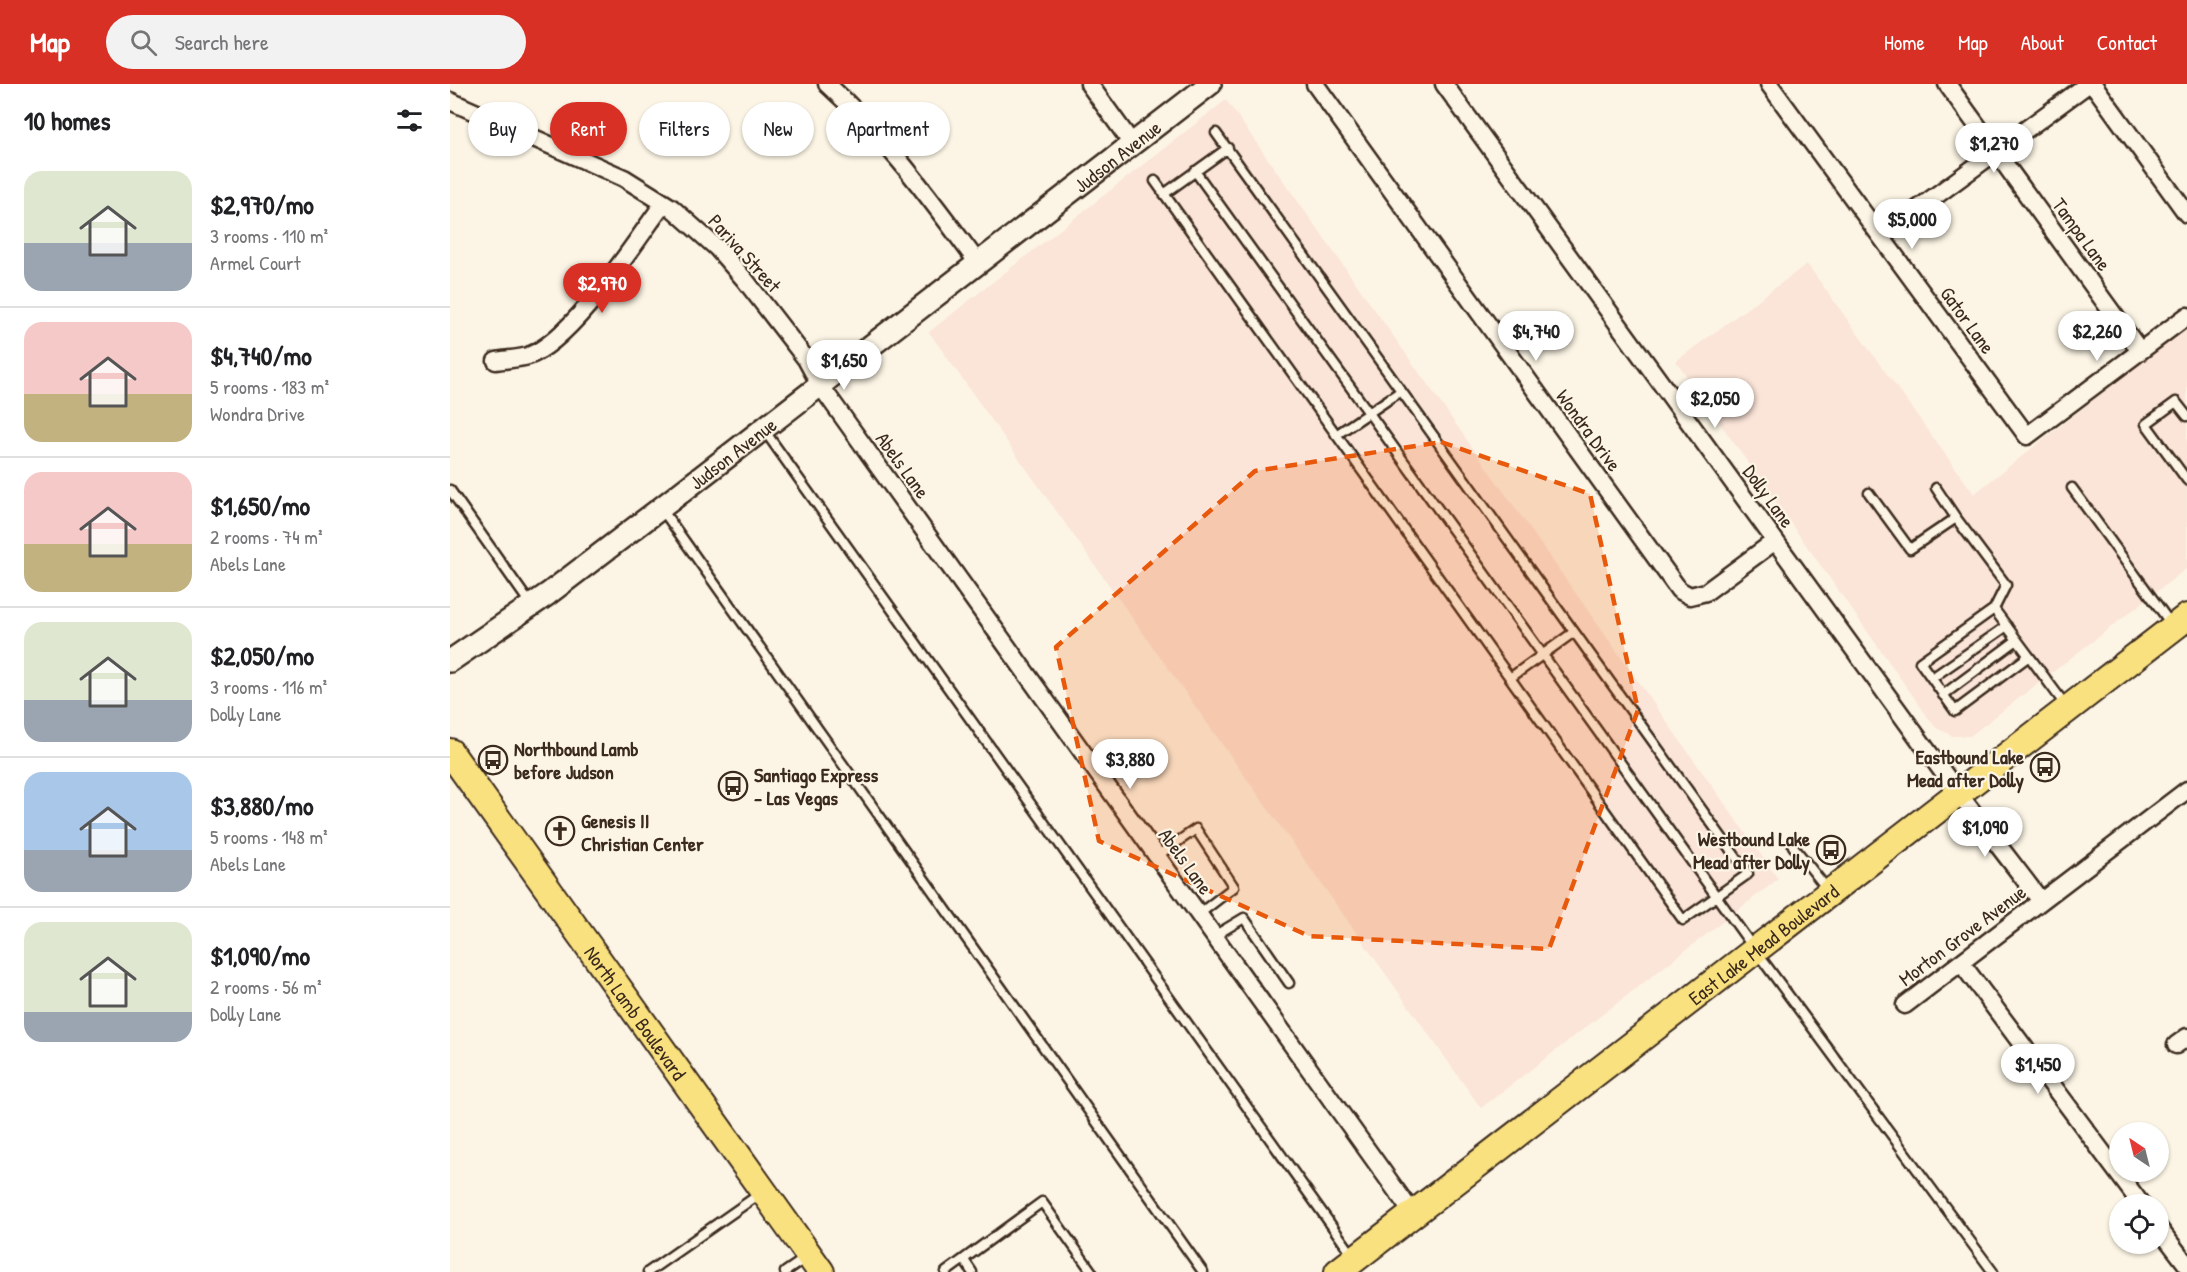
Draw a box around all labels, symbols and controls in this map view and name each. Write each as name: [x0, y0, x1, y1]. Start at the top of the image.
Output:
search box: [106, 15, 526, 69]
text: Map: [30, 23, 70, 61]
icon: search: [127, 26, 160, 59]
text: Search here: [175, 27, 269, 57]
text: Home: [1884, 28, 1925, 57]
text: Map: [1958, 28, 1988, 57]
text: About: [2021, 28, 2064, 57]
text: Contact: [2097, 28, 2157, 57]
chip: Buy: [468, 102, 538, 156]
chip: Rent: [550, 102, 627, 156]
chip: Filters: [639, 102, 730, 156]
chip: New: [742, 102, 814, 156]
chip: Apartment: [826, 102, 950, 156]
text: 10 homes: [24, 103, 111, 138]
icon: filters: [393, 104, 426, 137]
street label: Judson Avenue: [1068, 113, 1166, 198]
pin: $1,270: [1945, 123, 2043, 174]
text: $1,270: [1969, 129, 2019, 156]
text: $2,970/mo: [210, 187, 314, 222]
street label: Tampa Lane: [2046, 192, 2118, 276]
icon: home: [72, 195, 144, 267]
pin: $5,000: [1863, 199, 1961, 250]
text: $5,000: [1887, 205, 1937, 232]
street label: Pariva Street: [703, 208, 788, 299]
text: 3 rooms · 110 m²: [210, 222, 328, 249]
text: Armel Court: [210, 249, 301, 276]
pin: $2,970: [553, 263, 651, 314]
text: $2,970: [577, 269, 627, 296]
street label: Gator Lane: [1934, 281, 2002, 359]
pin: $4,740: [1487, 311, 1585, 362]
pin: $2,260: [2048, 311, 2146, 362]
text: $4,740: [1512, 317, 1560, 344]
text: $2,260: [2072, 317, 2122, 344]
text: $4,740/mo: [210, 338, 312, 373]
pin: $1,650: [795, 340, 893, 391]
icon: home: [72, 346, 144, 418]
text: $1,650: [821, 346, 867, 373]
text: 5 rooms · 183 m²: [210, 373, 329, 400]
pin: $2,050: [1666, 378, 1764, 429]
street label: Wondra Drive: [1550, 384, 1628, 476]
text: $2,050: [1690, 384, 1740, 411]
text: Wondra Drive: [210, 400, 305, 427]
street label: Judson Avenue: [683, 411, 782, 495]
street label: Abels Lane: [870, 426, 936, 504]
street label: Dolly Lane: [1737, 459, 1801, 533]
text: $1,650/mo: [210, 488, 310, 523]
icon: home: [72, 496, 144, 568]
text: 2 rooms · 74 m²: [210, 523, 322, 550]
text: Abels Lane: [210, 550, 286, 577]
text: $2,050/mo: [210, 638, 314, 673]
icon: home: [72, 646, 144, 718]
text: 3 rooms · 116 m²: [210, 673, 327, 700]
text: Dolly Lane: [210, 700, 282, 727]
place label: Northbound Lamb before Judson: [514, 735, 639, 785]
pin: $3,880: [1081, 739, 1179, 790]
place label: Eastbound Lake Mead after Dolly: [1907, 743, 2025, 794]
bus stop icon: Northbound Lamb before Judson: [477, 744, 509, 776]
text: $3,880: [1105, 745, 1155, 772]
bus stop icon: Eastbound Lake Mead after Dolly: [2029, 751, 2061, 783]
place label: Santiago Express - Las Vegas: [754, 761, 879, 812]
bus stop icon: Santiago Express - Las Vegas: [717, 770, 749, 802]
text: $3,880/mo: [210, 788, 313, 823]
icon: home: [72, 796, 144, 868]
place label: Genesis II Christian Center: [581, 807, 704, 857]
pin: $1,090: [1936, 807, 2034, 858]
text: $1,090: [1962, 813, 2008, 840]
church icon: Genesis II Christian Center: [544, 815, 576, 847]
street label: Abels Lane: [1153, 822, 1219, 900]
text: 5 rooms · 148 m²: [210, 823, 328, 850]
place label: Westbound Lake Mead after Dolly: [1693, 825, 1811, 876]
bus stop icon: Westbound Lake Mead after Dolly: [1815, 834, 1847, 866]
text: Abels Lane: [210, 850, 286, 877]
street label: East Lake Mead Boulevard: [1682, 877, 1844, 1011]
street label: Morton Grove Avenue: [1893, 878, 2031, 992]
text: $1,090/mo: [210, 938, 310, 973]
street label: North Lamb Boulevard: [579, 940, 693, 1085]
icon: home: [72, 946, 144, 1018]
text: 2 rooms · 56 m²: [210, 973, 322, 1000]
text: Dolly Lane: [210, 1000, 282, 1027]
pin: $1,450: [1989, 1044, 2087, 1095]
text: $1,450: [2015, 1050, 2061, 1077]
north arrow: [2109, 1122, 2169, 1182]
map controls: [2109, 1122, 2169, 1254]
button: locate: [2109, 1194, 2169, 1254]

